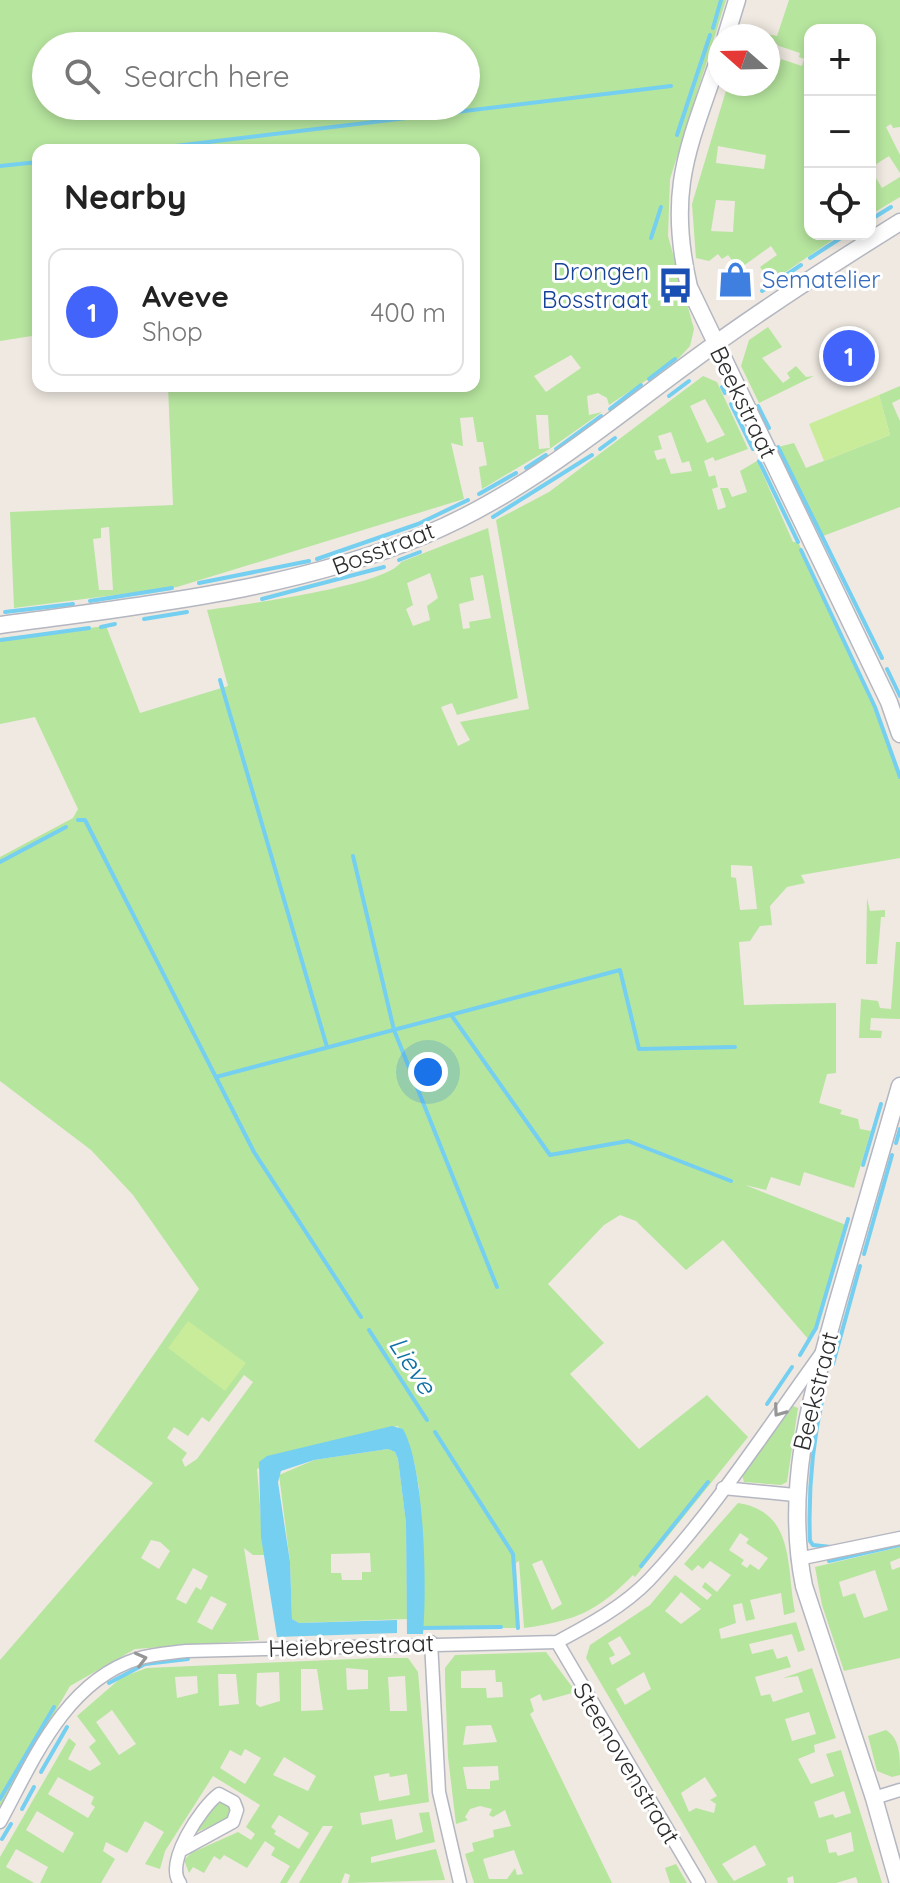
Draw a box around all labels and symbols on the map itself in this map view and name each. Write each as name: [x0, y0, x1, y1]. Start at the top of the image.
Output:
north arrow: [708, 24, 780, 96]
place label: Drongen Bosstraat: [542, 256, 649, 314]
shop icon: Sematelier: [717, 260, 755, 298]
place label: Sematelier: [762, 264, 881, 294]
bus stop icon: Drongen Bosstraat: [656, 266, 694, 304]
pin: 1: [823, 326, 875, 386]
street label: Beekstraat: [704, 341, 784, 463]
street label: Bosstraat: [328, 515, 438, 581]
your location: [408, 1052, 448, 1092]
street label: Beekstraat: [786, 1329, 844, 1453]
water label: Lieve: [382, 1330, 445, 1401]
one-way arrow: [774, 1403, 789, 1417]
street label: Heiebreestraat: [268, 1627, 434, 1663]
one-way arrow: [134, 1651, 147, 1668]
street label: Steenovenstraat: [567, 1677, 687, 1849]

